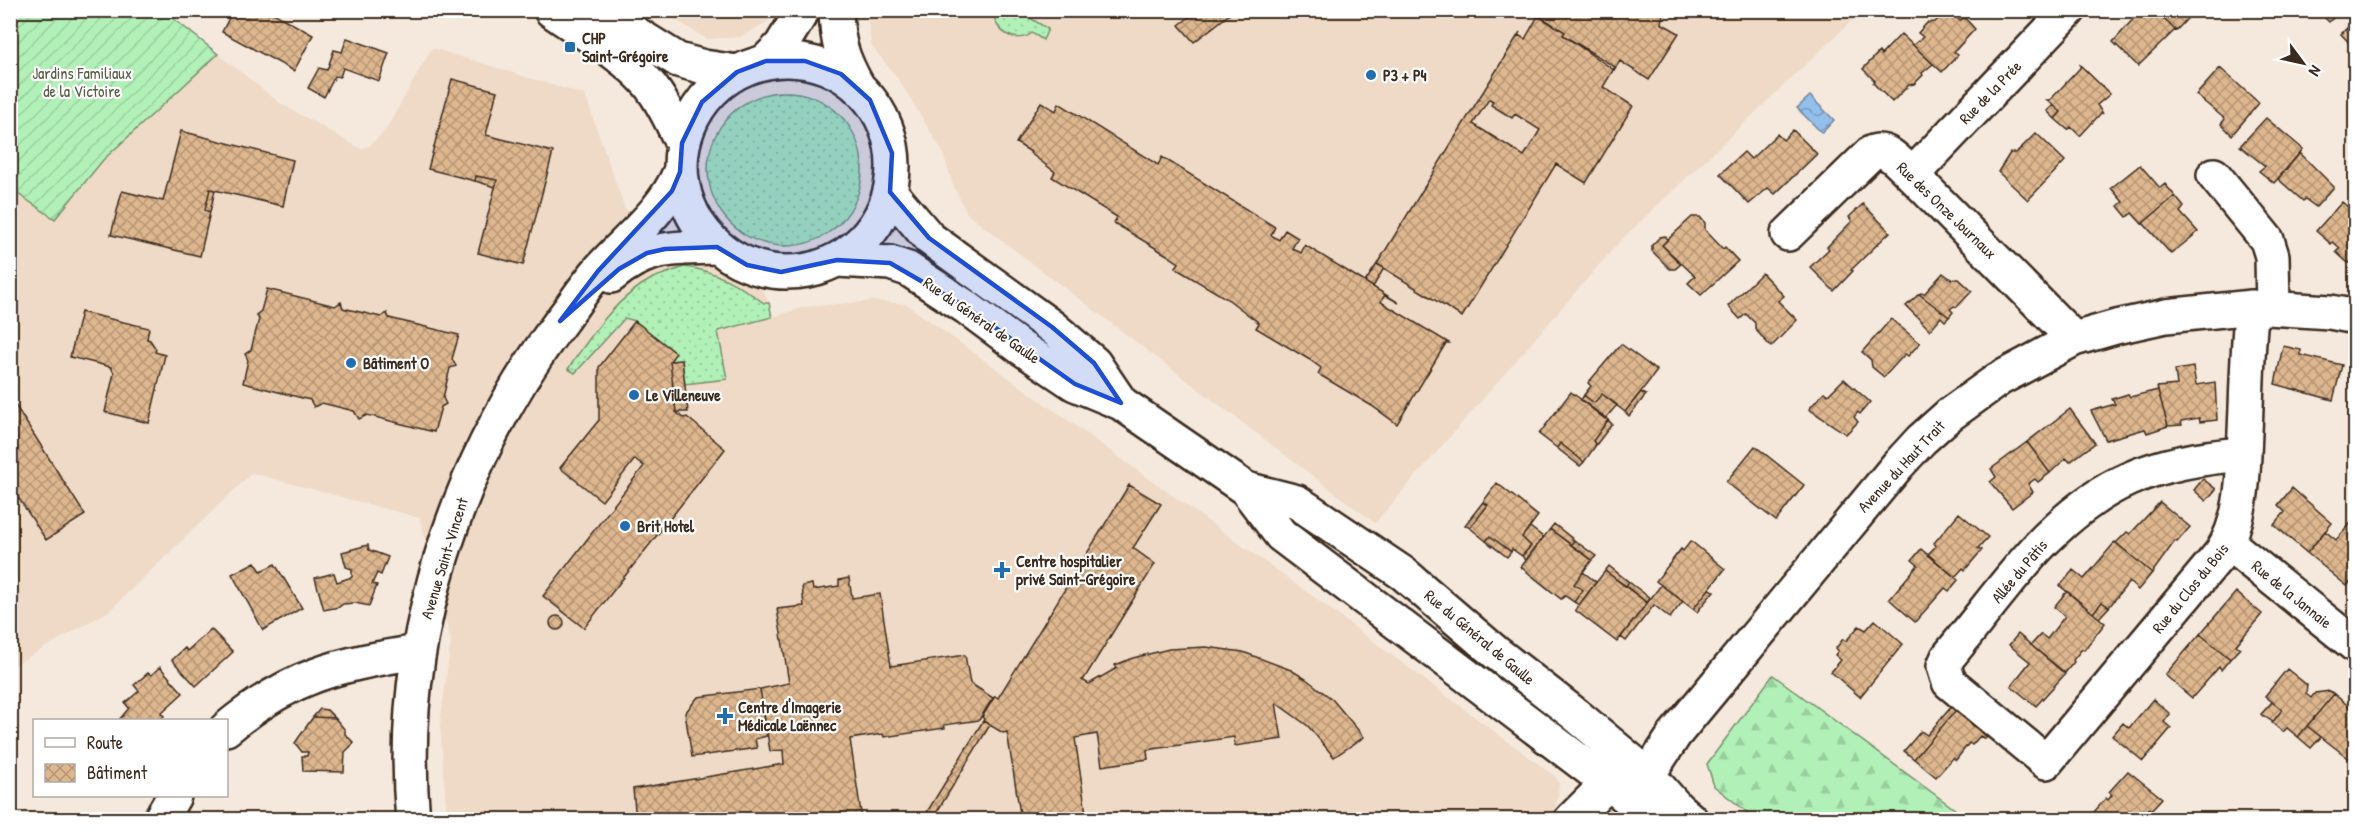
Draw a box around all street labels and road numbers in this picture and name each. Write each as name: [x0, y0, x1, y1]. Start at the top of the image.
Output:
street label: Rue de la Prée: [1954, 55, 2026, 129]
street label: Rue des Onze Journaux: [1892, 157, 2002, 263]
street label: Rue du Général de Gaulle: [919, 271, 1045, 369]
street label: Avenue du Haut Trait: [1852, 415, 1950, 517]
street label: Avenue Saint-Vincent: [415, 494, 473, 621]
street label: Allée du Pâtis: [1986, 535, 2052, 607]
street label: Rue du Clos du Bois: [2147, 538, 2233, 638]
street label: Rue de la Jannaie: [2247, 555, 2337, 633]
street label: Rue du Général de Gaulle: [1420, 584, 1540, 690]

